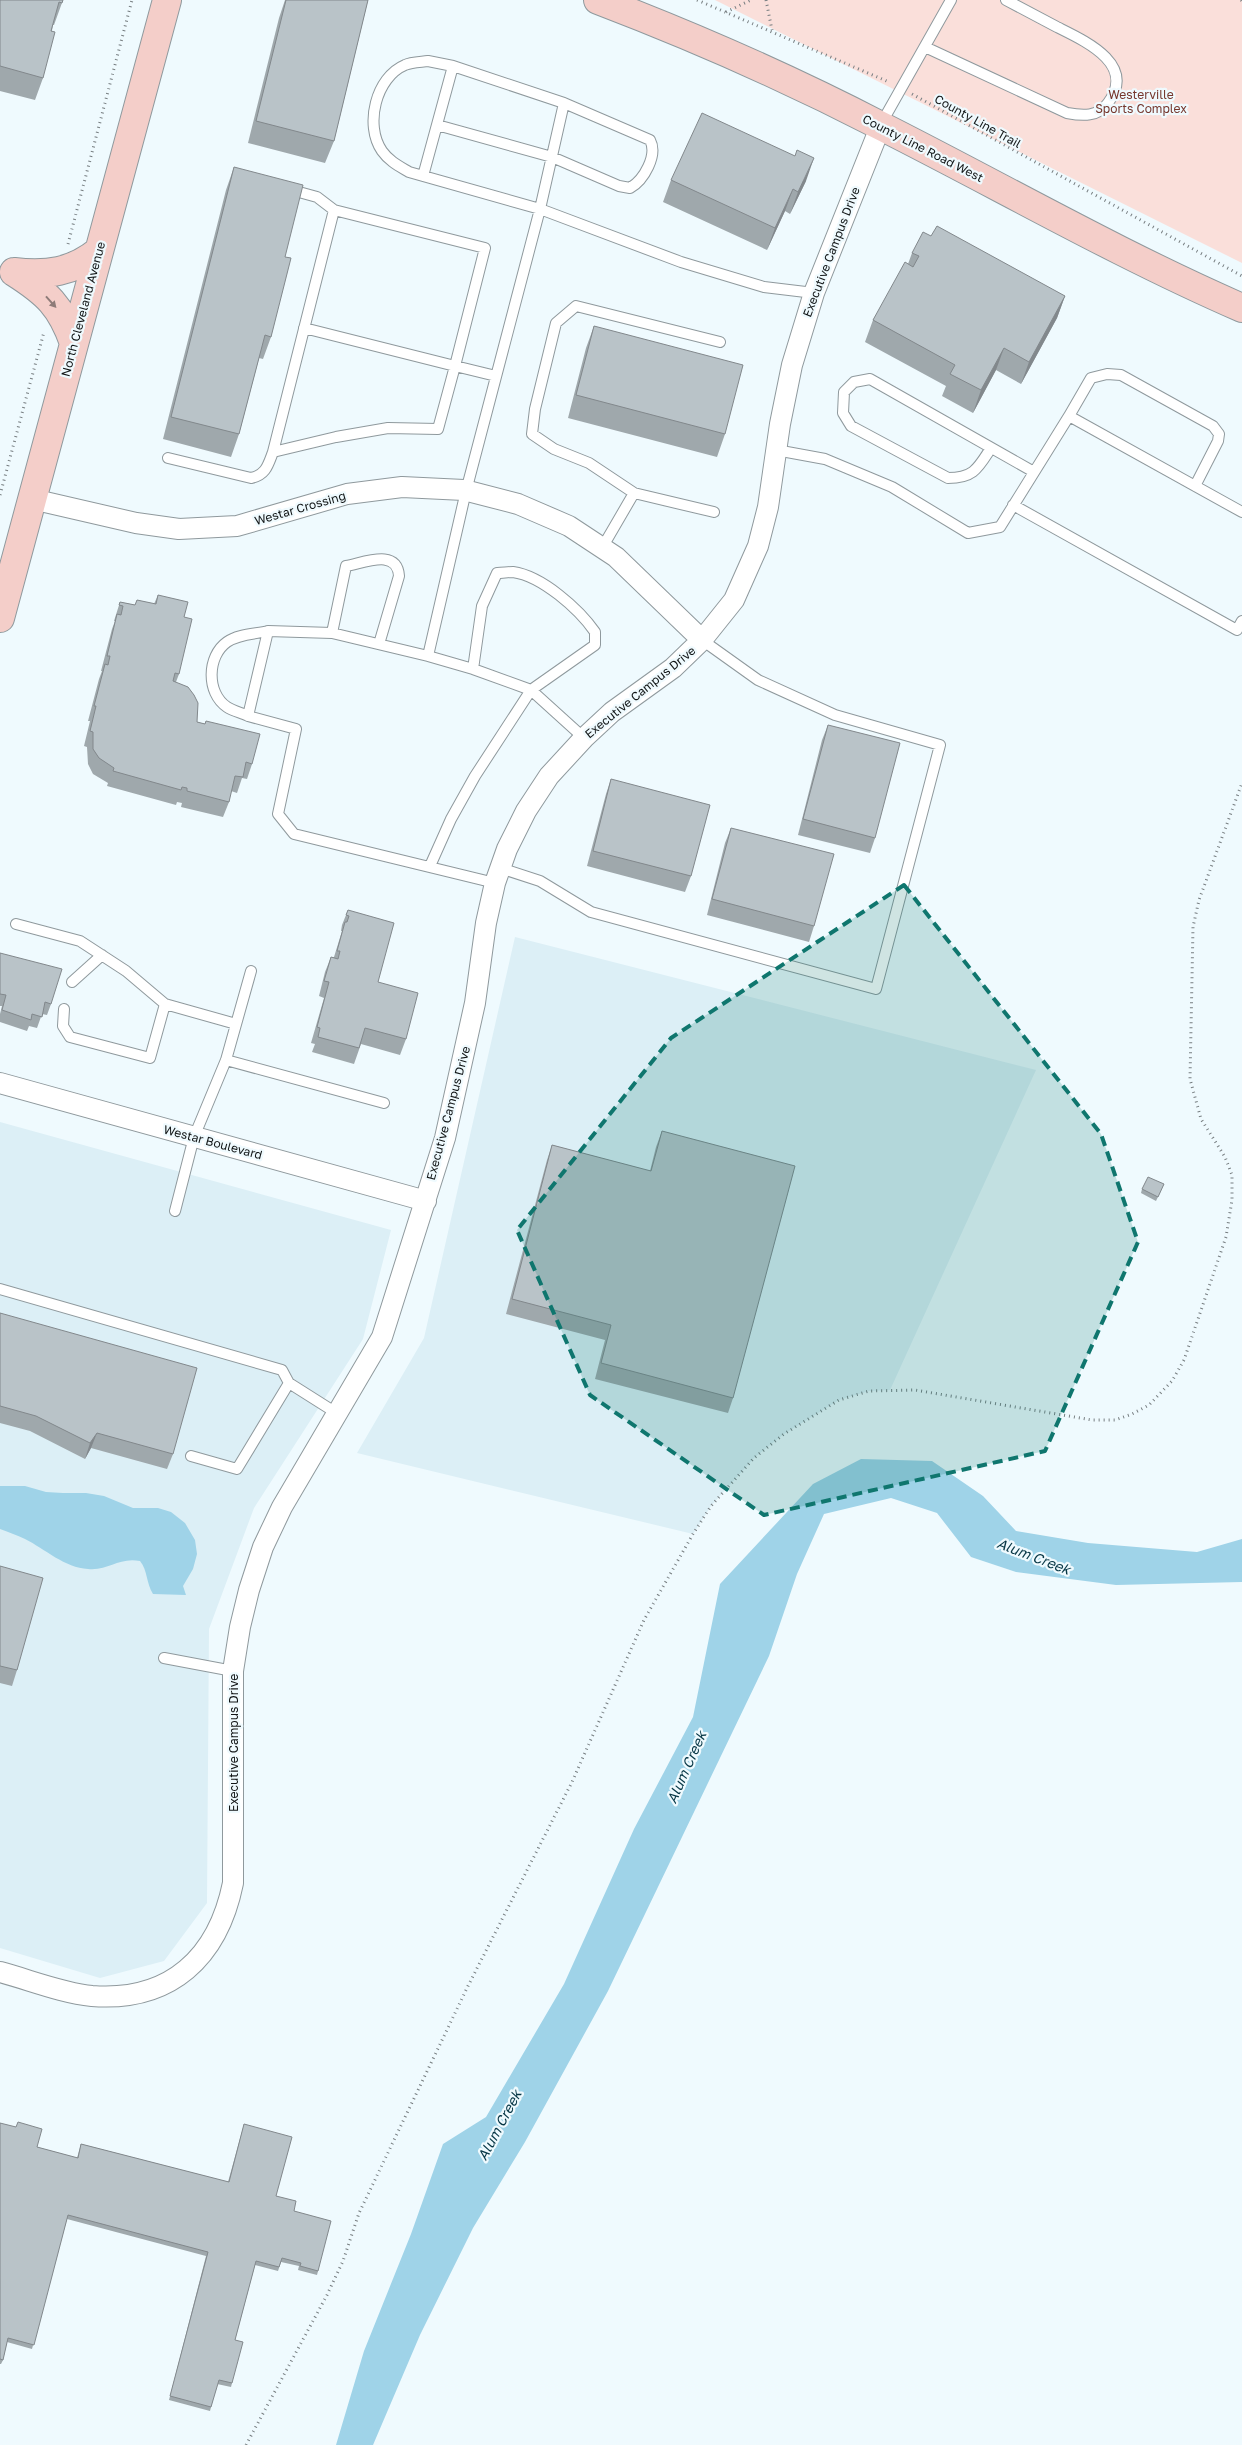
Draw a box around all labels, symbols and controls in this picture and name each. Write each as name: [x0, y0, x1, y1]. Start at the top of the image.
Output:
park label: Westerville Sports Complex: [1095, 87, 1187, 116]
street label: County Line Trail: [932, 91, 1024, 151]
street label: County Line Road West: [860, 111, 986, 185]
street label: Executive Campus Drive: [799, 185, 863, 319]
street label: North Cleveland Avenue: [58, 240, 108, 378]
one-way arrow: [46, 295, 57, 308]
street label: Westar Crossing: [253, 488, 347, 528]
street label: Executive Campus Drive: [582, 643, 698, 741]
street label: Executive Campus Drive: [423, 1044, 473, 1182]
street label: Westar Boulevard: [162, 1122, 264, 1162]
water label: Alum Creek: [995, 1534, 1075, 1578]
street label: Executive Campus Drive: [226, 1674, 241, 1812]
water label: Alum Creek: [663, 1726, 710, 1806]
water label: Alum Creek: [473, 2085, 526, 2163]

